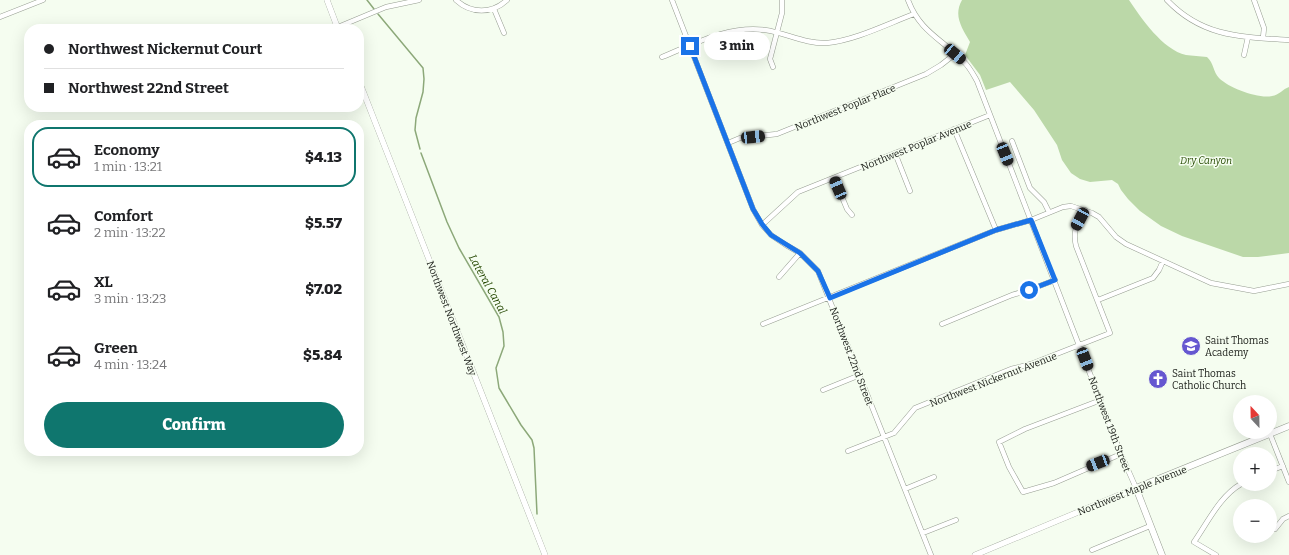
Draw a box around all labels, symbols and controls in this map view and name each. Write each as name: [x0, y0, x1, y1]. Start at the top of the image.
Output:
callout: 3 min: [704, 32, 770, 60]
route end: [681, 37, 699, 55]
text: 3 min: [720, 38, 754, 53]
text: Northwest Nickernut Court: [68, 40, 262, 58]
car: [942, 42, 968, 66]
text: Northwest 22nd Street: [68, 79, 229, 97]
street label: Northwest Poplar Place: [793, 82, 898, 134]
street label: Northwest Poplar Avenue: [859, 118, 974, 174]
car: [740, 130, 766, 144]
icon: car: [46, 139, 82, 175]
text: Economy: [94, 141, 160, 159]
car: [995, 141, 1015, 167]
text: $4.13: [305, 148, 342, 166]
park label: Dry Canyon: [1180, 155, 1232, 167]
text: 1 min · 13:21: [94, 159, 162, 174]
car: [828, 175, 848, 201]
icon: car: [46, 205, 82, 241]
car: [1069, 206, 1091, 232]
text: Comfort: [94, 207, 153, 225]
text: $5.57: [305, 214, 342, 232]
text: 2 min · 13:22: [94, 225, 166, 240]
water label: Lateral Canal: [466, 252, 509, 316]
street label: Northwest Northwest Way: [424, 259, 479, 378]
icon: car: [46, 271, 82, 307]
text: XL: [94, 273, 113, 291]
text: $7.02: [305, 280, 342, 298]
route start: [1020, 281, 1038, 299]
text: 3 min · 13:23: [94, 291, 166, 306]
street label: Northwest 22nd Street: [827, 305, 876, 408]
school or university icon: Saint Thomas Academy: [1180, 335, 1202, 357]
place label: Saint Thomas Academy: [1205, 335, 1269, 359]
icon: car: [46, 337, 82, 373]
text: Green: [94, 339, 138, 357]
text: $5.84: [303, 346, 342, 364]
car: [1075, 346, 1095, 372]
street label: Northwest Nickernut Avenue: [928, 350, 1059, 410]
text: 4 min · 13:24: [94, 357, 167, 372]
church icon: Saint Thomas Catholic Church: [1147, 368, 1169, 390]
place label: Saint Thomas Catholic Church: [1172, 368, 1247, 392]
street label: Northwest 19th Street: [1085, 375, 1133, 474]
north arrow: [1233, 395, 1277, 439]
map controls: [1233, 395, 1277, 543]
button: Confirm: [44, 402, 344, 448]
button: +: [1233, 447, 1277, 491]
car: [1085, 453, 1111, 473]
street label: Northwest Maple Avenue: [1076, 463, 1189, 518]
button: −: [1233, 499, 1277, 543]

